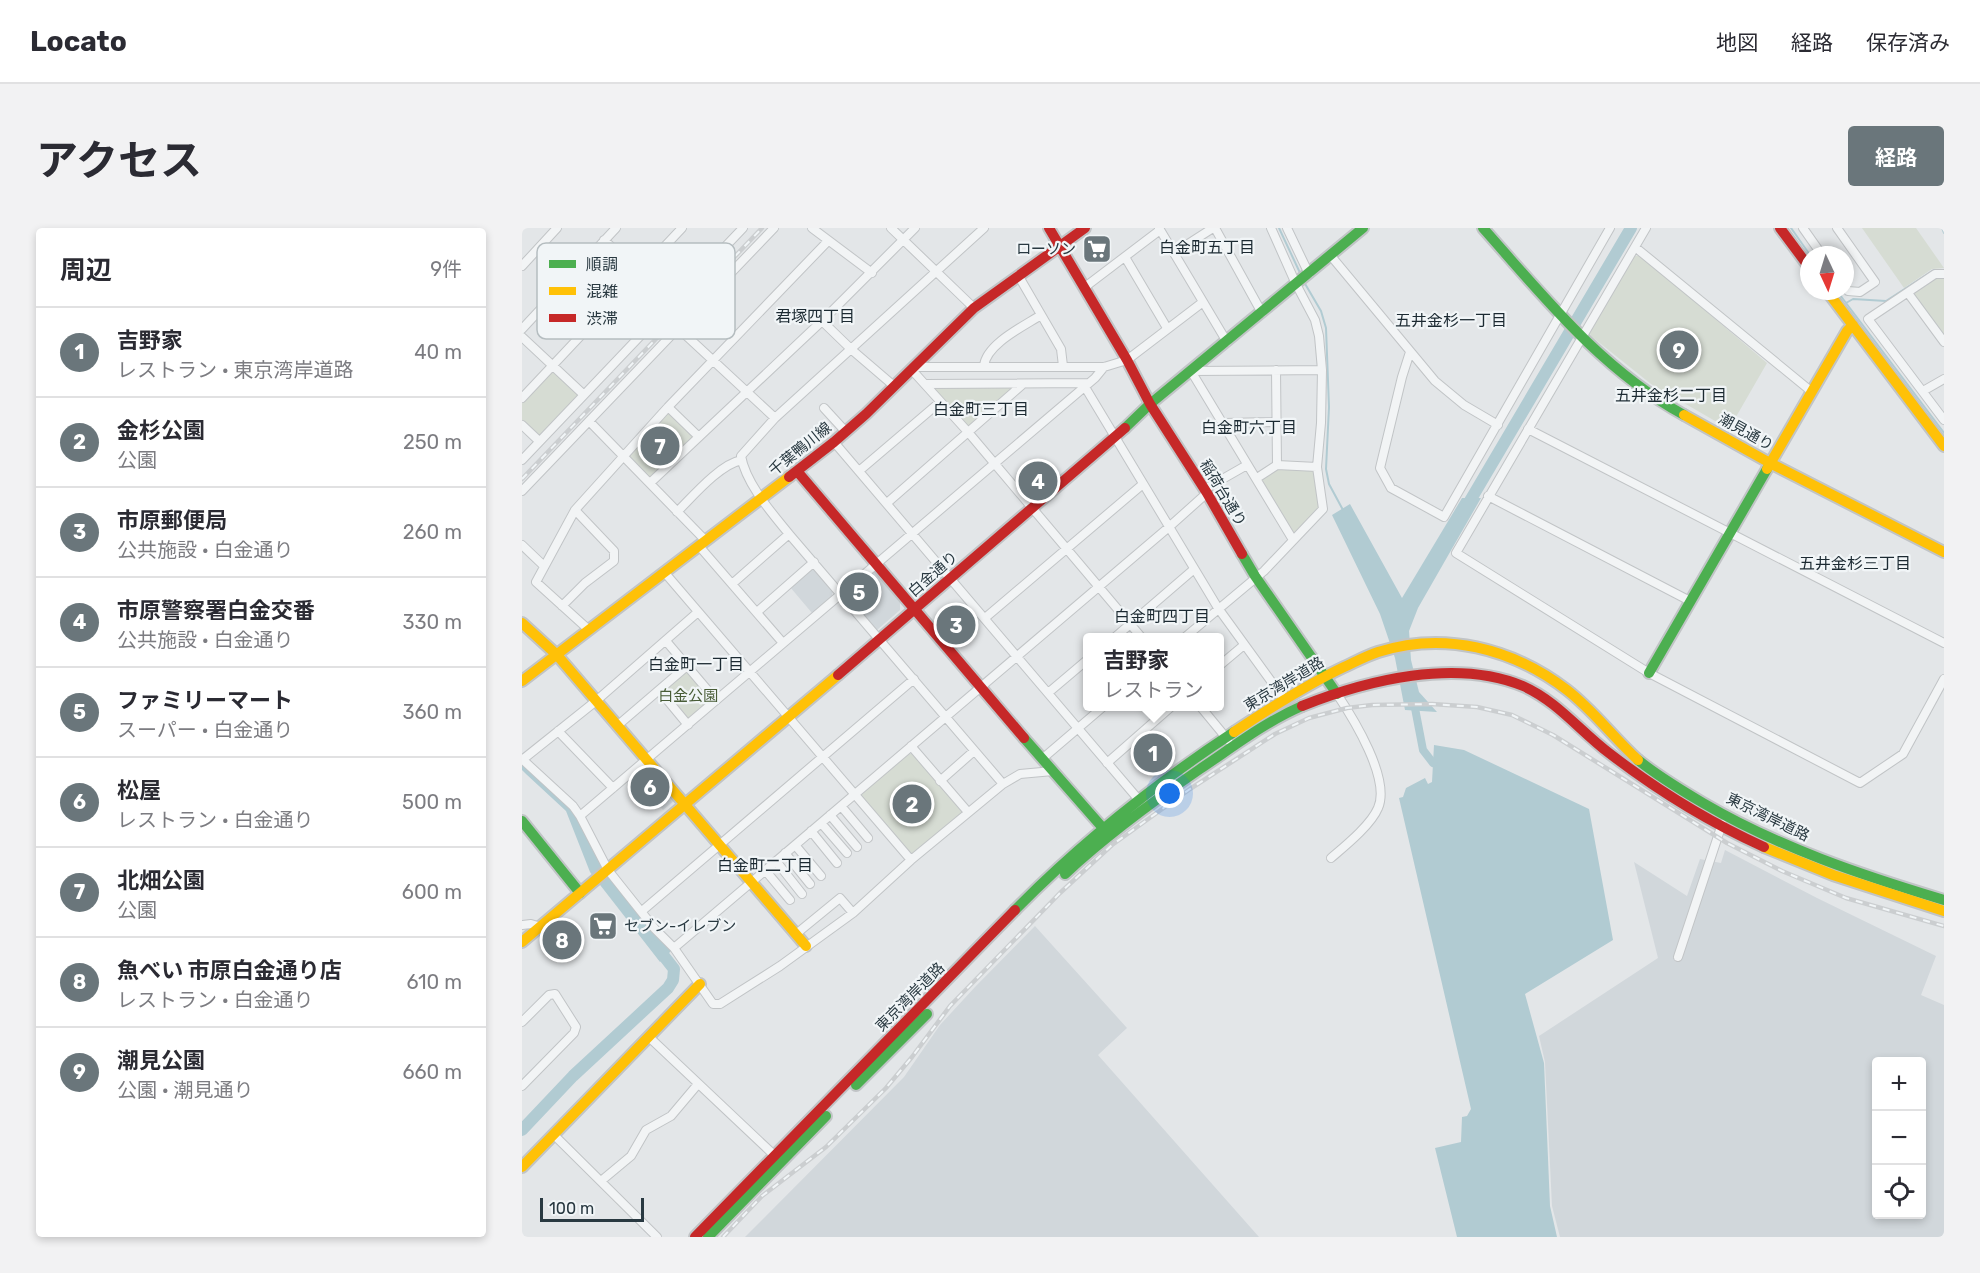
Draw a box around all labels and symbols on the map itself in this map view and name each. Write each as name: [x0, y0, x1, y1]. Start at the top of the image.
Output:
supermarket icon: ローソン: [1081, 233, 1113, 265]
district label: 白金町五丁目: [1159, 238, 1255, 257]
place label: ローソン: [1016, 240, 1076, 258]
legend: [537, 243, 735, 339]
north arrow: [1800, 246, 1854, 300]
text: 順調: [586, 255, 618, 274]
text: 混雑: [586, 282, 618, 301]
district label: 君塚四丁目: [775, 307, 855, 326]
text: 渋滞: [586, 309, 618, 328]
district label: 五井金杉一丁目: [1395, 311, 1507, 330]
pin: 9: [1660, 328, 1698, 372]
district label: 五井金杉二丁目: [1615, 386, 1727, 405]
district label: 白金町三丁目: [933, 400, 1029, 419]
street label: 潮見通り: [1715, 410, 1777, 454]
street label: 千葉鴨川線: [765, 418, 835, 480]
district label: 白金町六丁目: [1201, 418, 1297, 437]
pin: 7: [640, 424, 680, 468]
street label: 稲荷台通り: [1196, 456, 1250, 530]
pin: 4: [1018, 458, 1058, 504]
street label: 白金通り: [904, 548, 962, 600]
district label: 五井金杉三丁目: [1799, 554, 1911, 573]
pin: 5: [840, 570, 878, 614]
pin: 3: [936, 602, 976, 648]
district label: 白金町四丁目: [1114, 607, 1210, 626]
street label: 東京湾岸道路: [1241, 653, 1327, 715]
district label: 白金町一丁目: [648, 655, 744, 674]
park label: 白金公園: [658, 687, 718, 705]
pin: 1: [1134, 730, 1172, 776]
pin: 6: [630, 764, 670, 810]
your location: [1155, 779, 1184, 808]
pin: 2: [892, 782, 932, 826]
street label: 東京湾岸道路: [1724, 789, 1812, 845]
district label: 白金町二丁目: [717, 856, 813, 875]
supermarket icon: セブン-イレブン: [587, 910, 619, 942]
place label: セブン-イレブン: [624, 917, 736, 935]
pin: 8: [542, 918, 582, 962]
street label: 東京湾岸道路: [872, 959, 948, 1035]
scale bar: [540, 1195, 644, 1222]

